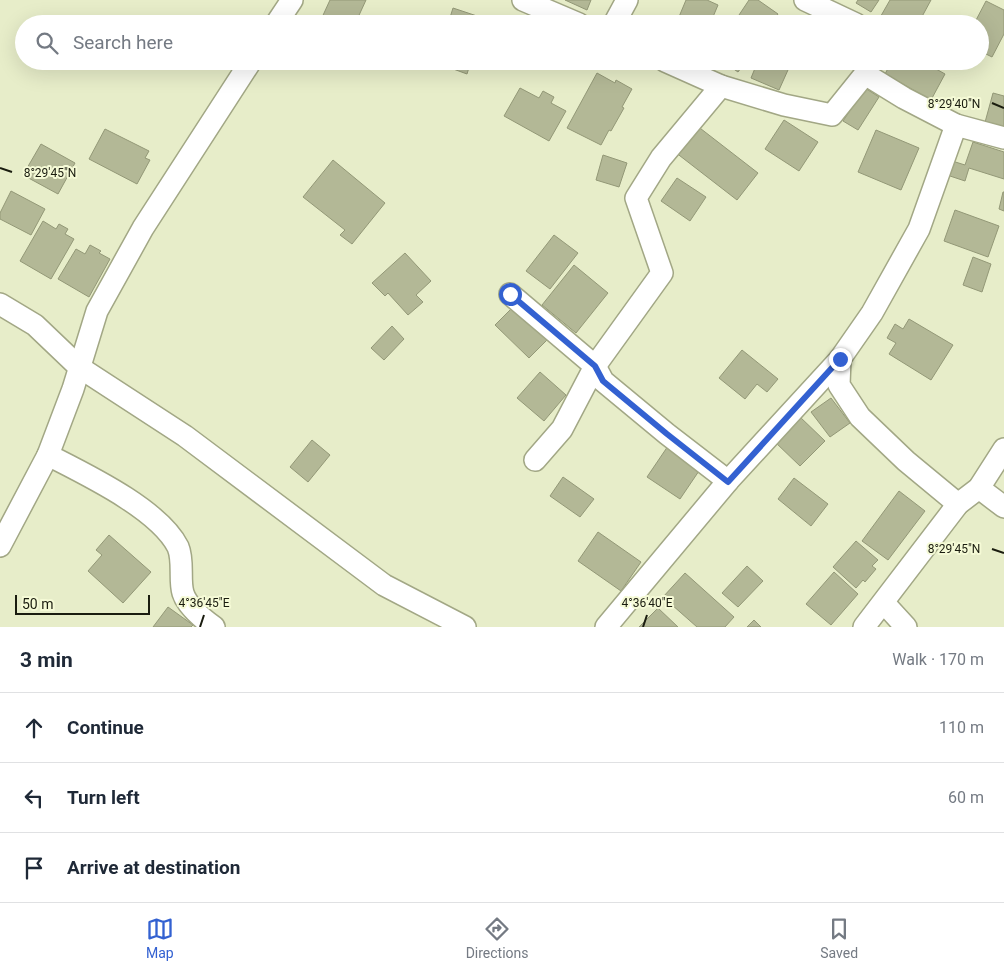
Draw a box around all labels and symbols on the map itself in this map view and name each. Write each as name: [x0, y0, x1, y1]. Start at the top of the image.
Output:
text: 8°29'40"N: [928, 97, 980, 111]
text: 8°29'45"N: [24, 166, 76, 180]
route start: [499, 283, 522, 306]
route end: [829, 348, 852, 371]
text: 8°29'45"N: [928, 542, 980, 556]
scale bar: [15, 592, 150, 615]
text: 4°36'45"E: [179, 596, 230, 610]
text: 4°36'40"E: [622, 596, 673, 610]

